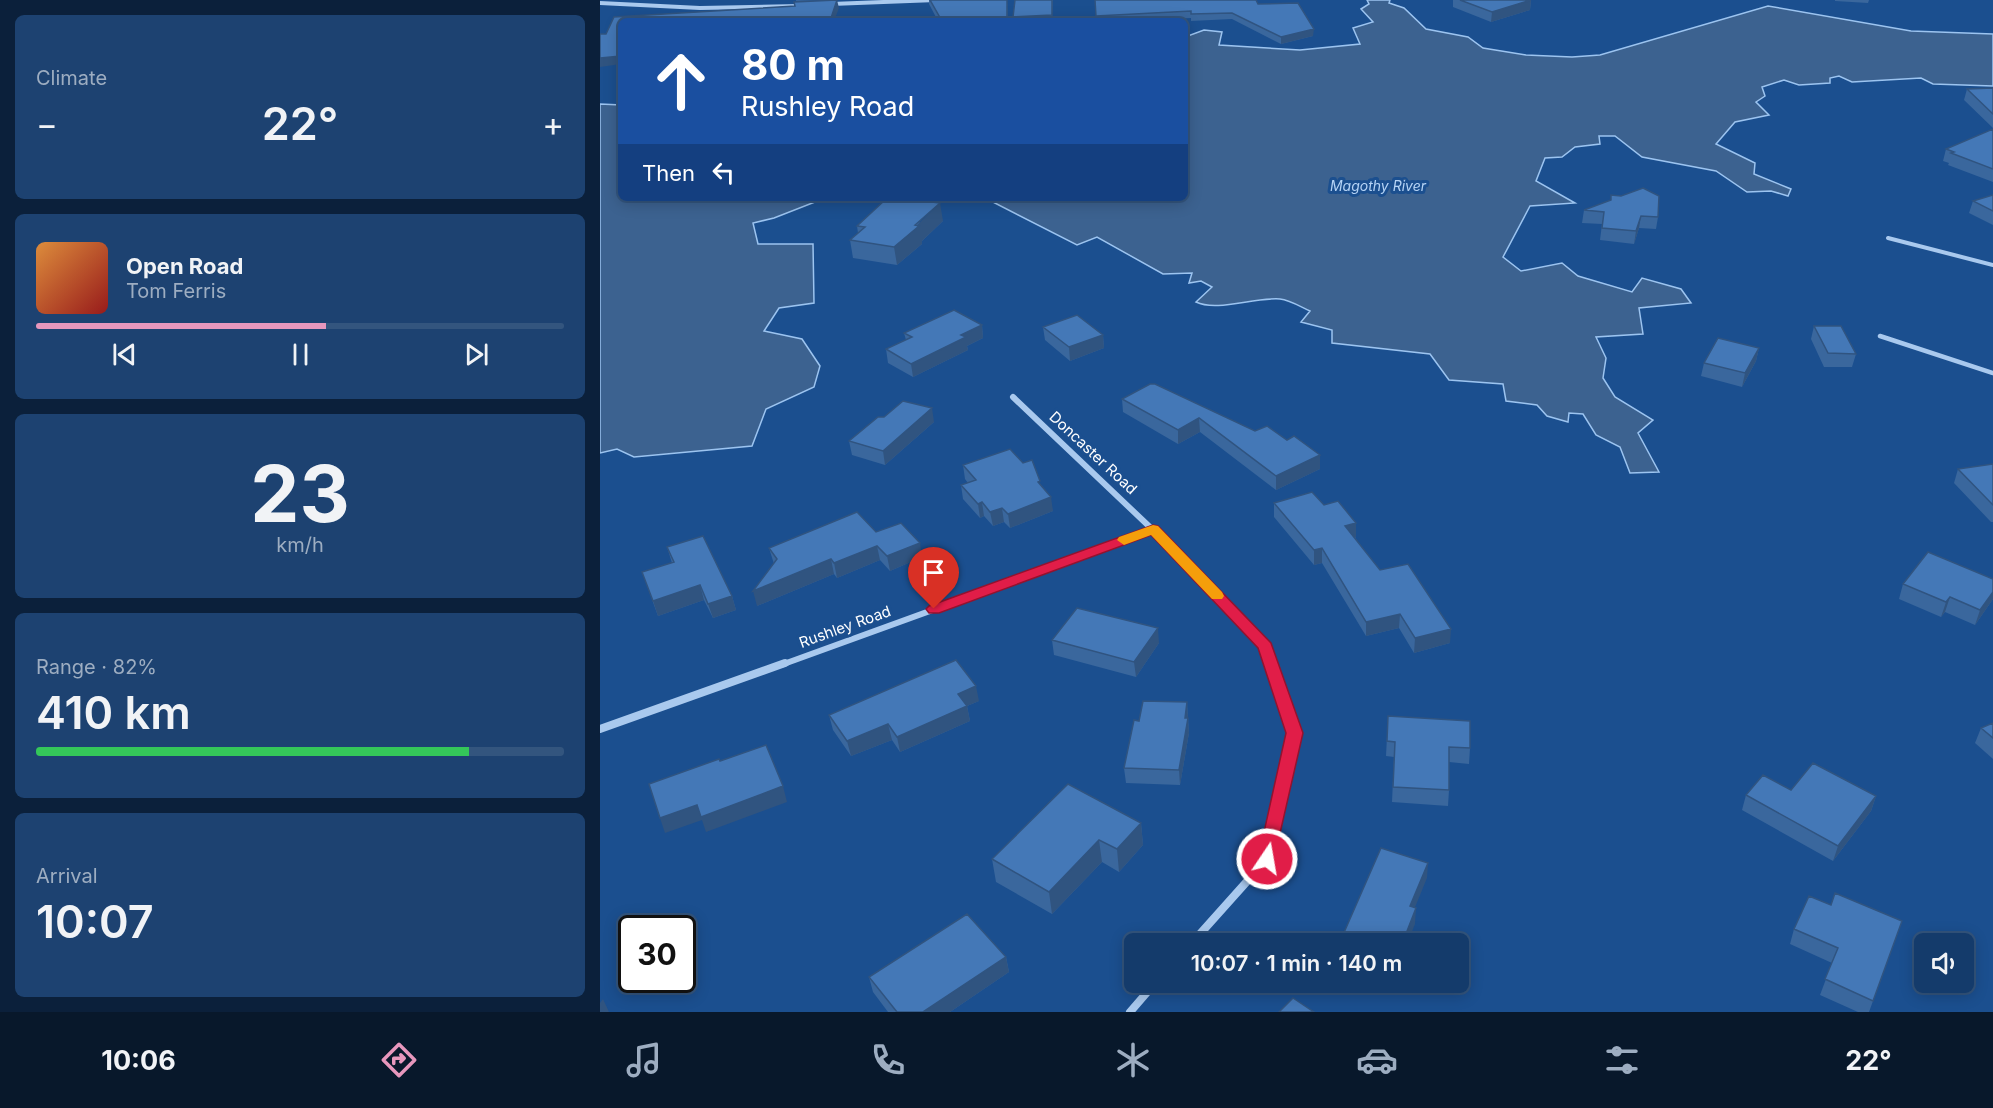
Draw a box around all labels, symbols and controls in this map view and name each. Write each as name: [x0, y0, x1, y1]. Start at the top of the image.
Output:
text: 80 m: [741, 39, 845, 90]
icon: ahead: [642, 42, 720, 120]
text: Climate: [36, 66, 107, 90]
text: Rushley Road: [741, 90, 914, 123]
text: 22°: [262, 96, 338, 151]
text: −: [36, 104, 58, 144]
text: +: [542, 104, 564, 144]
icon: left: [707, 156, 740, 189]
text: Then: [642, 160, 695, 186]
water label: Magothy River: [1330, 177, 1427, 194]
text: Open Road: [126, 253, 243, 279]
text: Tom Ferris: [126, 279, 226, 303]
icon: previous: [108, 338, 141, 371]
icon: pause: [284, 338, 317, 371]
icon: next: [460, 338, 493, 371]
street label: Doncaster Road: [1045, 407, 1141, 498]
text: 23: [250, 446, 350, 541]
text: km/h: [276, 533, 324, 557]
pin: [908, 547, 959, 609]
icon: arrive: [917, 556, 950, 589]
street label: Rushley Road: [796, 601, 893, 652]
text: Range · 82%: [36, 655, 157, 679]
text: 410 km: [36, 685, 191, 740]
position arrow: [1235, 827, 1299, 891]
text: Arrival: [36, 864, 98, 888]
text: 10:07: [36, 894, 154, 949]
speed limit sign: 30: [618, 915, 696, 993]
map controls: [1914, 933, 1974, 993]
button: sound: [1914, 933, 1974, 993]
text: 10:07 · 1 min · 140 m: [1191, 950, 1402, 976]
icon: directions: [378, 1039, 420, 1081]
icon: music: [623, 1039, 665, 1081]
icon: phone: [867, 1039, 909, 1081]
icon: climate: [1112, 1039, 1154, 1081]
icon: car: [1356, 1039, 1398, 1081]
icon: filters: [1601, 1039, 1643, 1081]
text: 10:06: [101, 1044, 176, 1077]
text: 22°: [1845, 1044, 1892, 1077]

